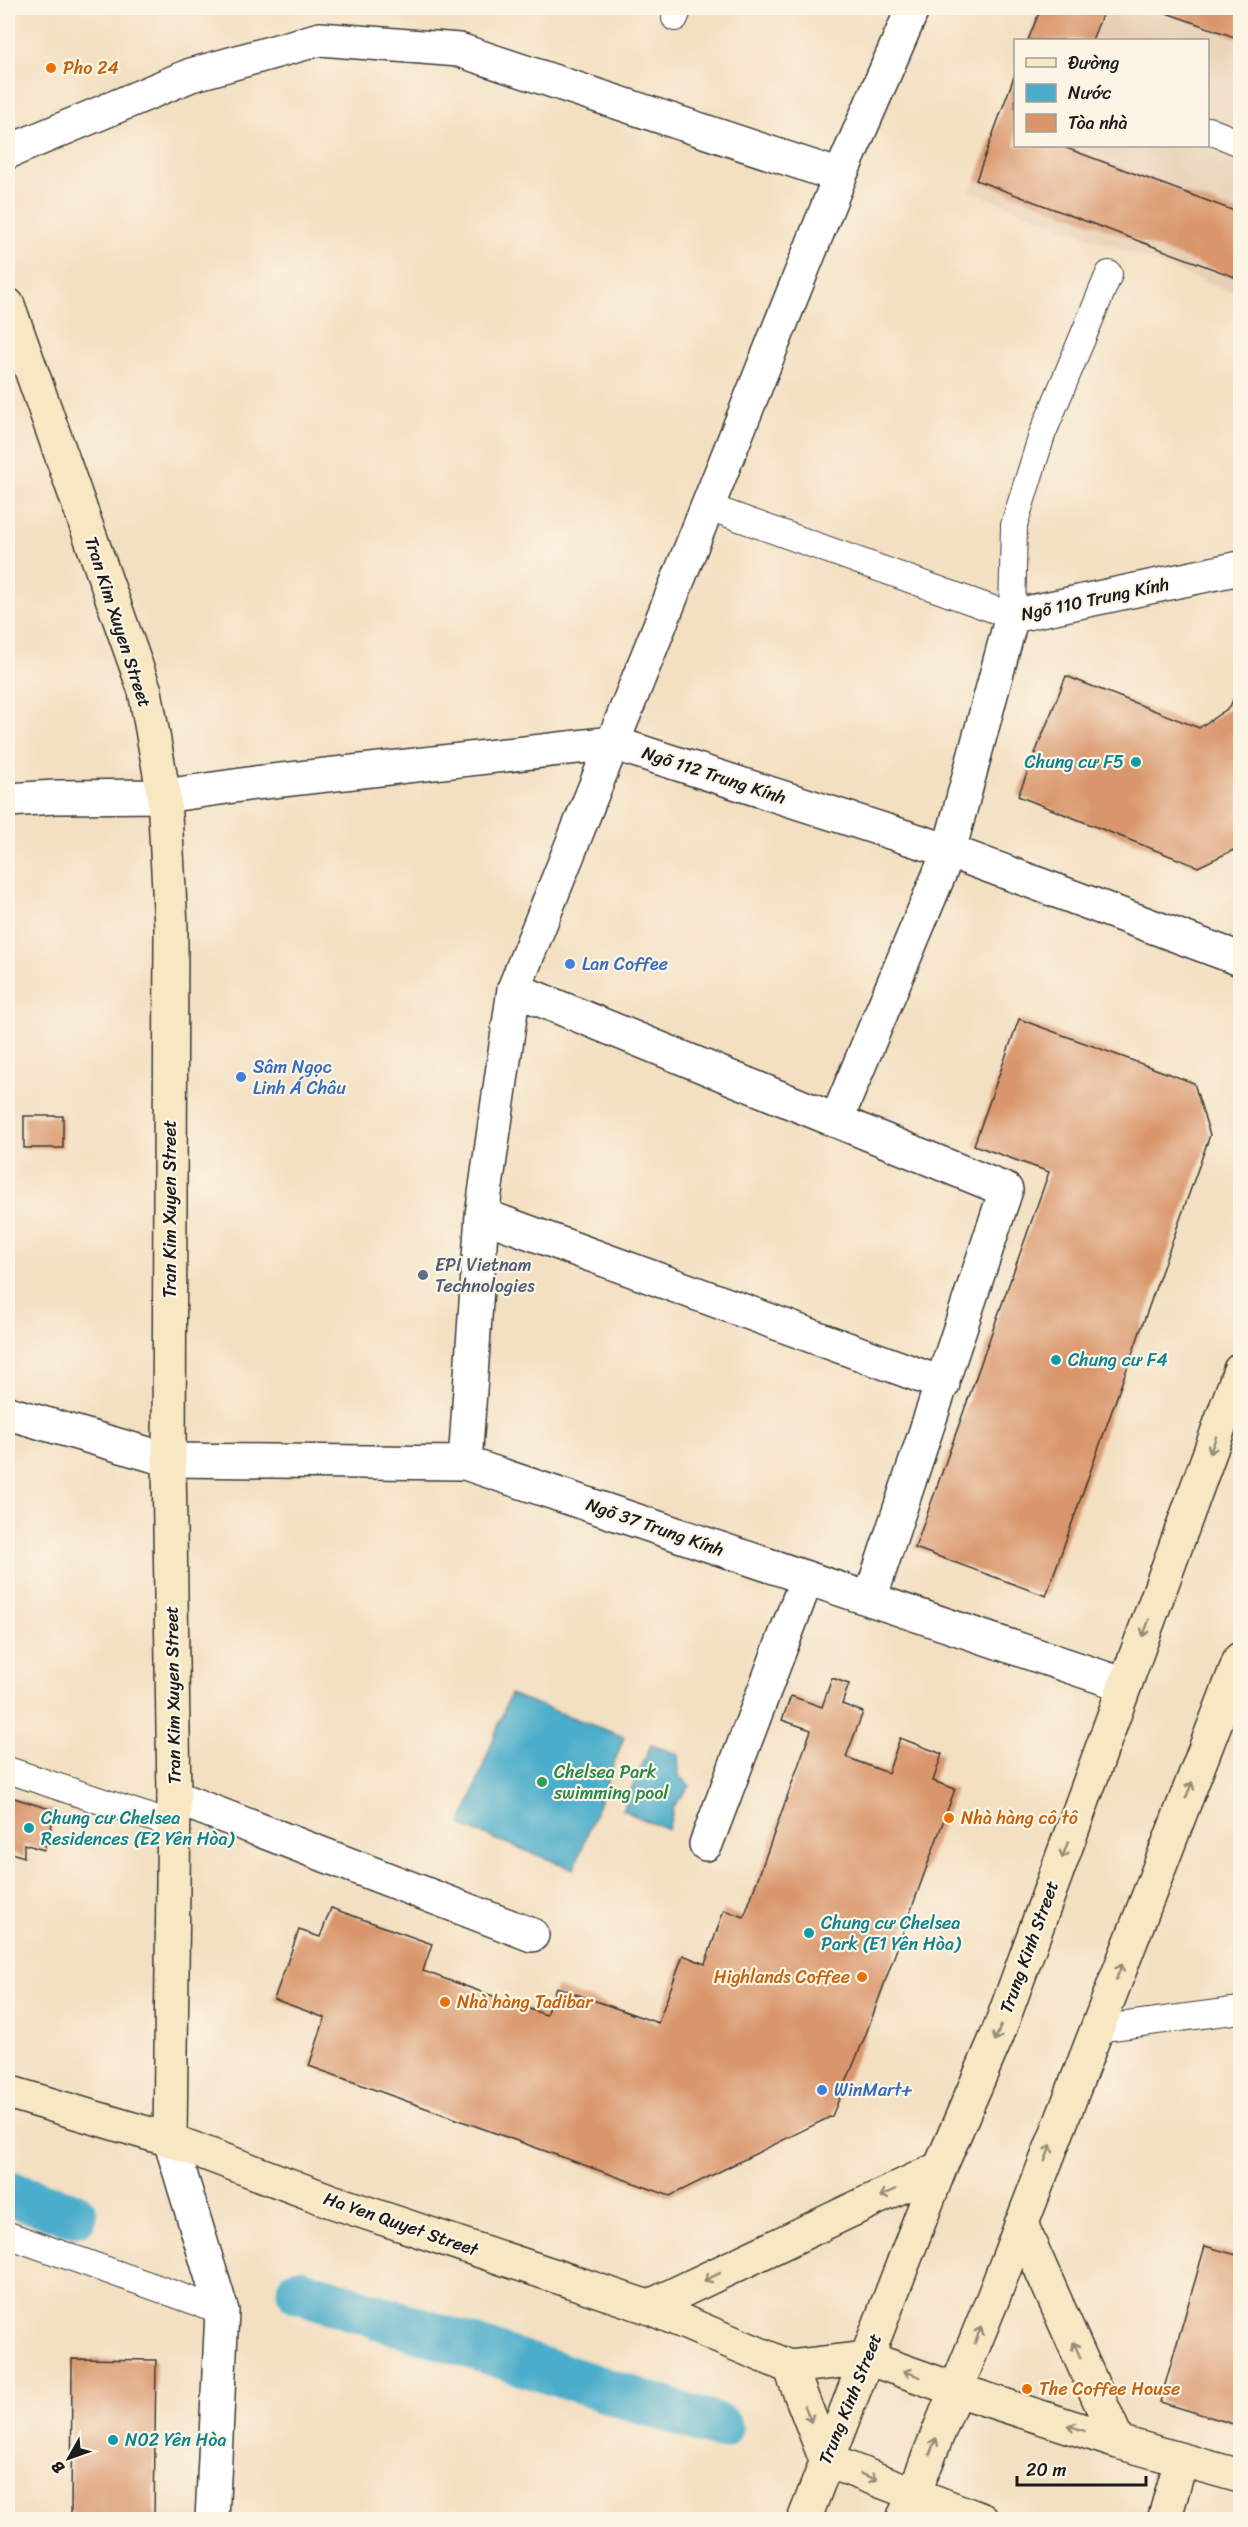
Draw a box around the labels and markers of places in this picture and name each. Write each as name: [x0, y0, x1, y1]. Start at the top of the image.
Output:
place label: Pho 24: [63, 52, 119, 84]
marker: Pho 24: [44, 61, 58, 75]
place label: Chung cư F5: [1025, 746, 1124, 778]
marker: Chung cư F5: [1129, 755, 1143, 769]
place label: Lan Coffee: [582, 948, 668, 980]
marker: Lan Coffee: [563, 957, 577, 971]
place label: Sâm Ngọc Linh Á Châu: [253, 1051, 346, 1104]
marker: Sâm Ngọc Linh Á Châu: [234, 1070, 248, 1084]
place label: EPI Vietnam Technologies: [435, 1249, 535, 1302]
marker: EPI Vietnam Technologies: [416, 1268, 430, 1282]
place label: Chung cư F4: [1068, 1344, 1168, 1376]
marker: Chung cư F4: [1049, 1353, 1063, 1367]
place label: Chelsea Park swimming pool: [553, 1756, 669, 1809]
marker: Chelsea Park swimming pool: [535, 1775, 549, 1789]
place label: Chung cư Chelsea Residences (E2 Yên Hòa): [41, 1802, 236, 1855]
place label: Nhà hàng cô tô: [961, 1802, 1079, 1834]
marker: Nhà hàng cô tô: [942, 1811, 956, 1825]
marker: Chung cư Chelsea Residences (E2 Yên Hòa): [22, 1821, 36, 1835]
place label: Chung cư Chelsea Park (E1 Yên Hòa): [821, 1907, 962, 1960]
marker: Chung cư Chelsea Park (E1 Yên Hòa): [802, 1926, 816, 1940]
place label: Highlands Coffee: [714, 1961, 850, 1993]
marker: Highlands Coffee: [855, 1970, 869, 1984]
place label: Nhà hàng Tadibar: [457, 1986, 594, 2018]
marker: Nhà hàng Tadibar: [438, 1995, 452, 2009]
place label: WinMart+: [834, 2074, 913, 2106]
marker: WinMart+: [815, 2083, 829, 2097]
place label: The Coffee House: [1039, 2373, 1180, 2405]
marker: The Coffee House: [1020, 2382, 1034, 2396]
place label: N02 Yên Hòa: [125, 2424, 226, 2456]
marker: N02 Yên Hòa: [106, 2433, 120, 2447]

